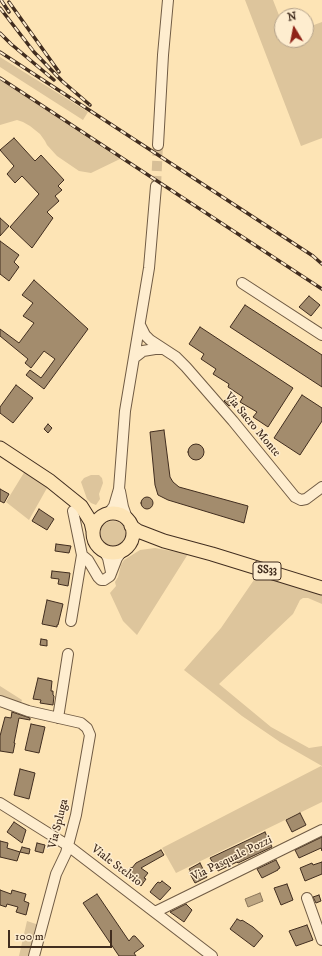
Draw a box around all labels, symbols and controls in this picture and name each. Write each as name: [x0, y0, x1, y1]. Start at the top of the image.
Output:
north arrow: [274, 8, 314, 48]
text: N: [286, 9, 298, 25]
street label: Via Sacro Monte: [221, 390, 283, 460]
road number: SS33: [253, 562, 281, 580]
street label: Via Spluga: [46, 798, 72, 850]
street label: Via Pasquale Pozzi: [189, 833, 275, 885]
street label: Viale Stelvio: [88, 842, 144, 890]
scale bar: [10, 922, 114, 948]
text: 100 m: [15, 929, 44, 944]

